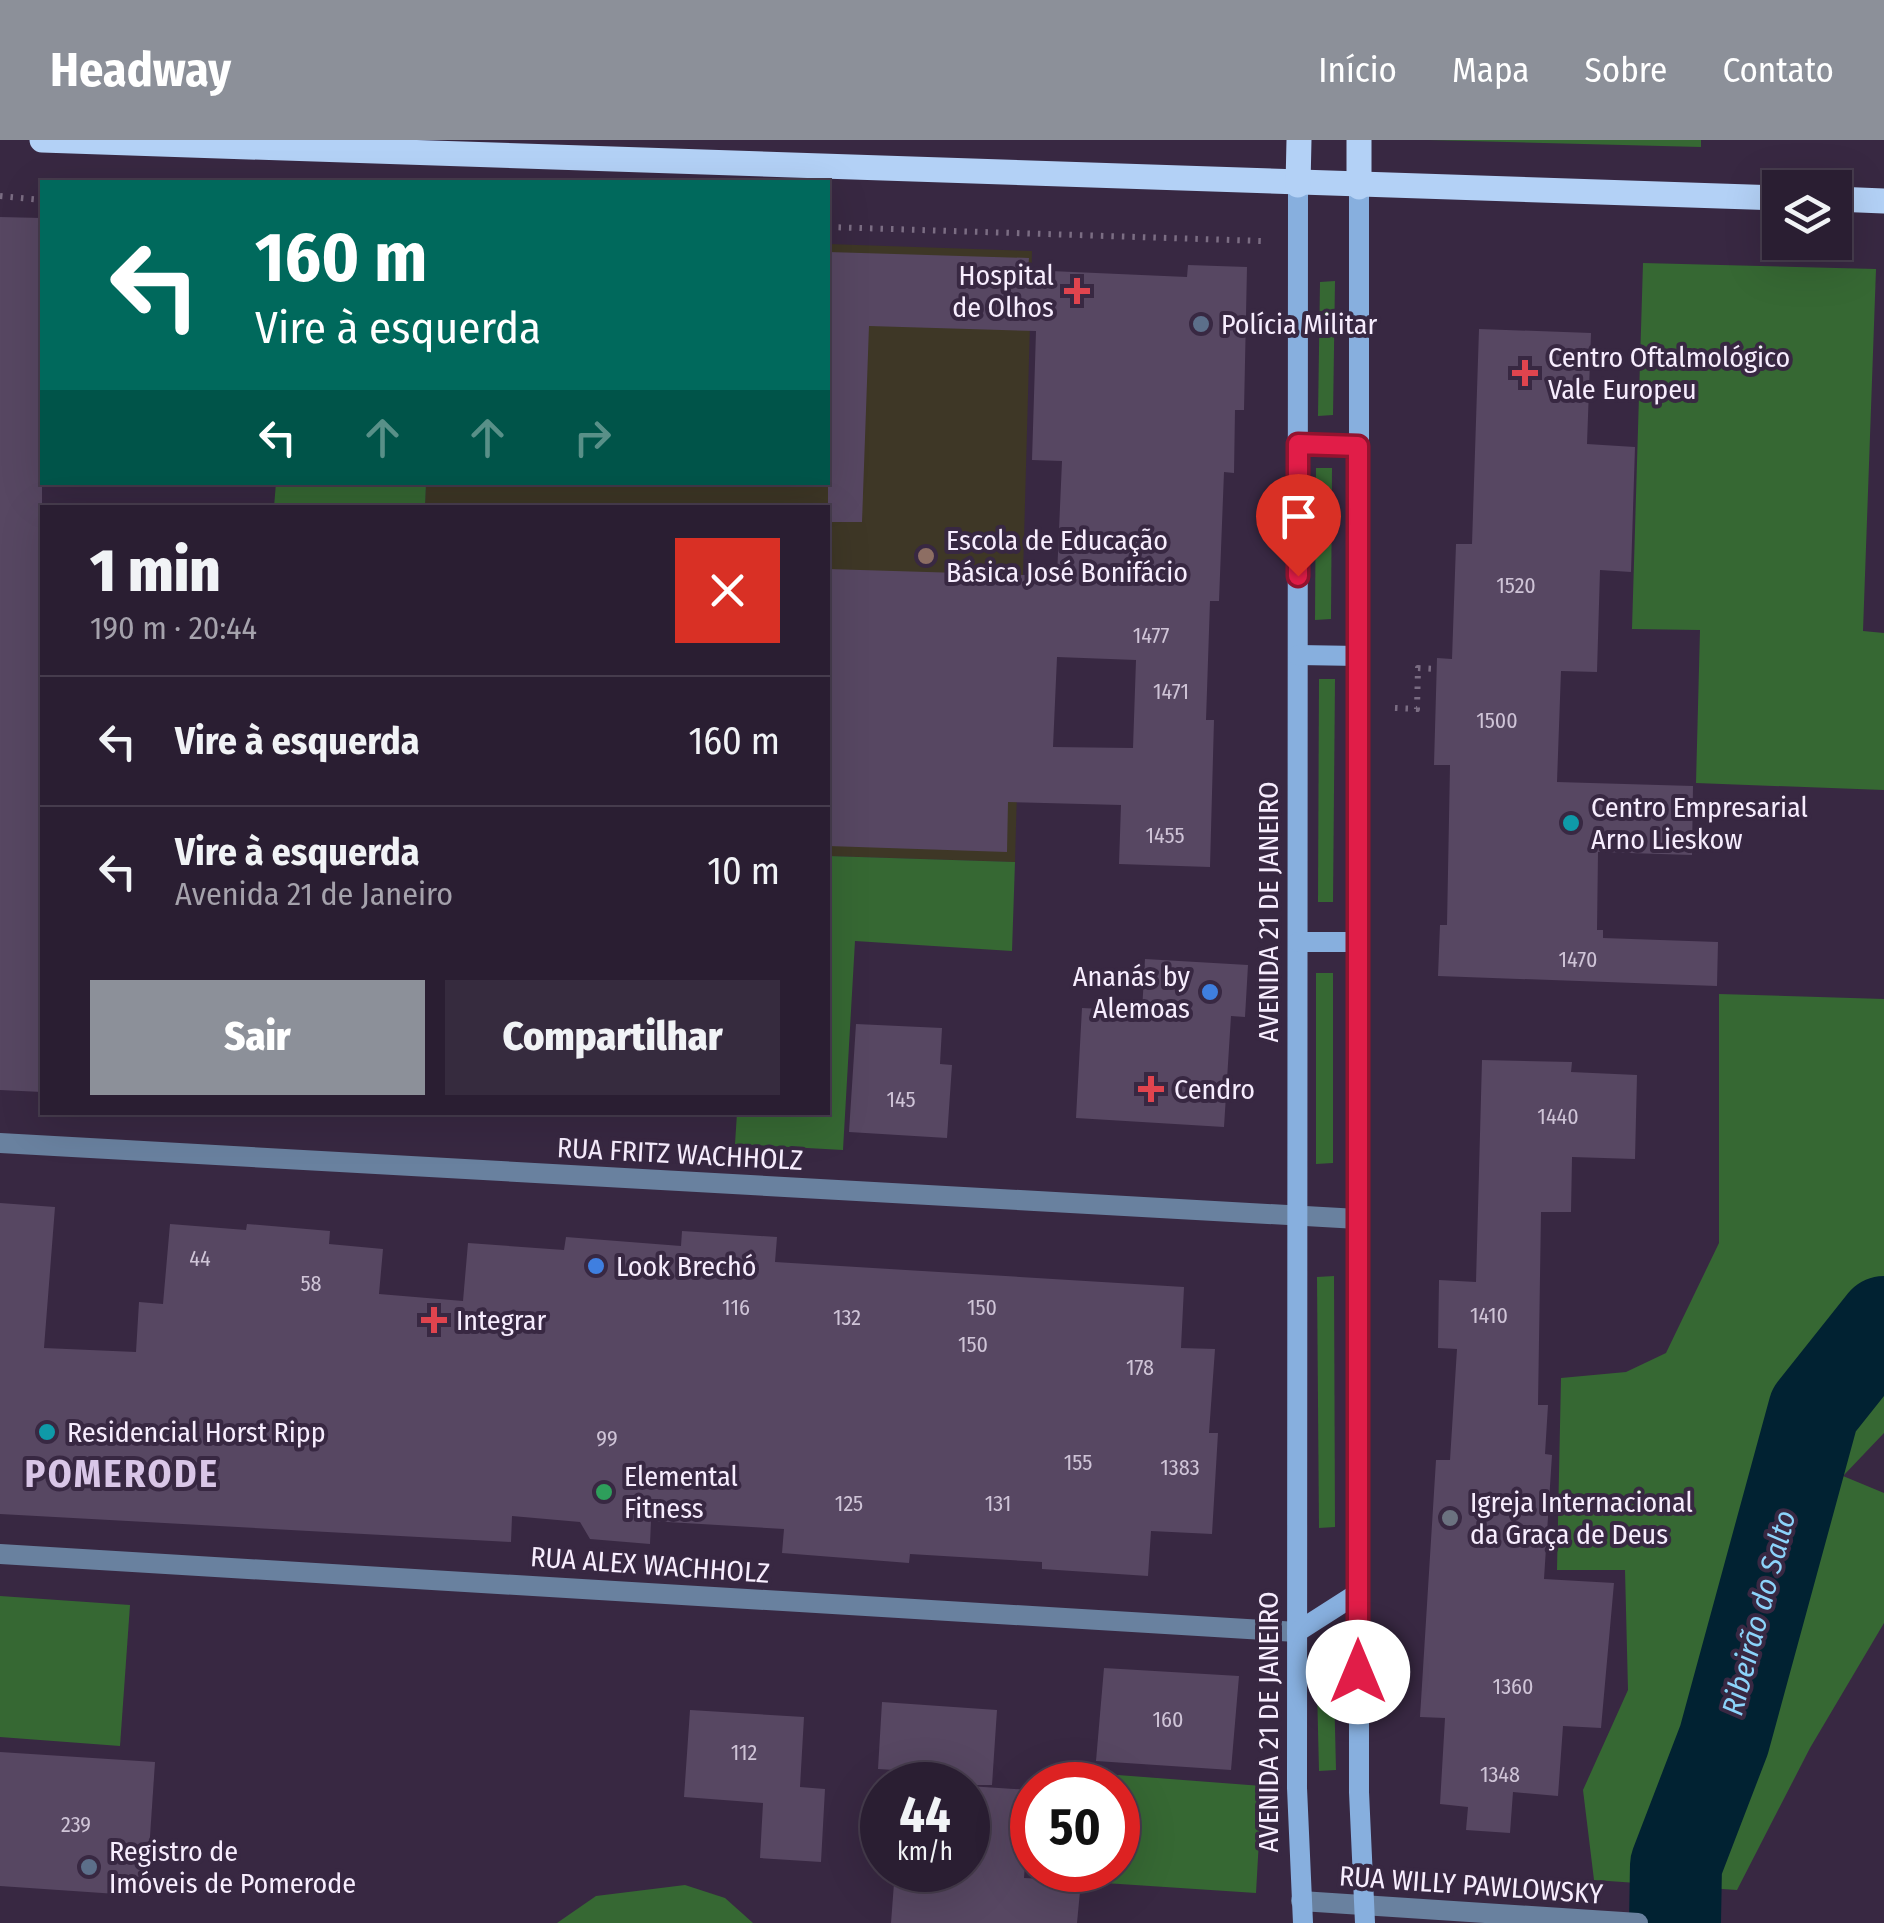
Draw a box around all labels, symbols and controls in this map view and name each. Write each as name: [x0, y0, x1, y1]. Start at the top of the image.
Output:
text: Headway: [50, 41, 231, 99]
text: Início: [1318, 49, 1397, 91]
text: Mapa: [1452, 49, 1529, 91]
text: Sobre: [1584, 49, 1667, 91]
text: Contato: [1722, 49, 1834, 91]
map controls: [1762, 170, 1852, 260]
button: layers: [1762, 170, 1852, 260]
text: 160 m: [255, 216, 427, 300]
icon: left: [90, 220, 220, 350]
place label: Hospital de Olhos: [952, 259, 1054, 324]
marker: Hospital de Olhos: [1064, 278, 1090, 304]
text: Vire à esquerda: [255, 301, 541, 355]
place label: Polícia Militar: [1221, 308, 1377, 341]
marker: Polícia Militar: [1190, 313, 1212, 335]
place label: Centro Oftalmológico Vale Europeu: [1548, 341, 1790, 406]
marker: Centro Oftalmológico Vale Europeu: [1512, 360, 1538, 386]
icon: left: [250, 410, 305, 465]
icon: ahead: [355, 410, 410, 465]
icon: ahead: [460, 410, 515, 465]
icon: right: [565, 410, 620, 465]
pin: [1256, 474, 1341, 577]
icon: arrive: [1271, 489, 1326, 544]
place label: Escola de Educação Básica José Bonifácio: [946, 524, 1188, 589]
text: 1 min: [90, 535, 221, 607]
button: close: [675, 538, 780, 643]
marker: Escola de Educação Básica José Bonifácio: [915, 545, 937, 567]
house number: 1520: [1496, 572, 1536, 599]
text: 190 m · 20:44: [90, 609, 257, 647]
house number: 1477: [1133, 622, 1169, 649]
house number: 1471: [1153, 678, 1189, 705]
house number: 1500: [1476, 707, 1518, 734]
icon: left: [90, 714, 145, 769]
text: Vire à esquerda: [175, 718, 420, 764]
text: 160 m: [688, 718, 780, 764]
street label: AVENIDA 21 DE JANEIRO: [1252, 782, 1285, 1043]
place label: Centro Empresarial Arno Lieskow: [1591, 791, 1808, 856]
marker: Centro Empresarial Arno Lieskow: [1560, 812, 1582, 834]
house number: 1455: [1145, 822, 1185, 849]
text: Vire à esquerda: [175, 829, 420, 875]
icon: left: [90, 844, 145, 899]
text: 10 m: [707, 848, 780, 894]
text: Avenida 21 de Janeiro: [175, 875, 453, 913]
house number: 1470: [1559, 946, 1597, 973]
place label: Ananás by Alemoas: [1073, 960, 1191, 1025]
button: Sair: [90, 980, 425, 1095]
button: Compartilhar: [445, 980, 780, 1095]
marker: Ananás by Alemoas: [1199, 981, 1221, 1003]
place label: Cendro: [1174, 1073, 1255, 1106]
marker: Cendro: [1138, 1076, 1164, 1102]
house number: 145: [886, 1086, 916, 1113]
house number: 1440: [1537, 1103, 1579, 1130]
street label: RUA FRITZ WACHHOLZ: [556, 1131, 804, 1177]
house number: 44: [189, 1245, 211, 1272]
place label: Look Brechó: [616, 1250, 756, 1283]
marker: Look Brechó: [585, 1255, 607, 1277]
house number: 58: [300, 1270, 322, 1297]
house number: 116: [722, 1294, 750, 1321]
house number: 150: [967, 1294, 997, 1321]
house number: 1410: [1470, 1302, 1508, 1329]
place label: Integrar: [456, 1304, 546, 1337]
house number: 132: [833, 1304, 861, 1331]
marker: Integrar: [421, 1307, 447, 1333]
house number: 150: [958, 1331, 988, 1358]
house number: 178: [1126, 1354, 1154, 1381]
place label: Residencial Horst Ripp: [67, 1416, 326, 1449]
marker: Residencial Horst Ripp: [36, 1421, 58, 1443]
house number: 99: [596, 1425, 618, 1452]
house number: 155: [1064, 1449, 1092, 1476]
district label: POMERODE: [24, 1451, 220, 1497]
house number: 1383: [1160, 1454, 1200, 1481]
place label: Elemental Fitness: [624, 1460, 738, 1525]
marker: Elemental Fitness: [593, 1481, 615, 1503]
place label: Igreja Internacional da Graça de Deus: [1470, 1486, 1693, 1551]
house number: 125: [835, 1490, 863, 1517]
house number: 131: [985, 1490, 1011, 1517]
marker: Igreja Internacional da Graça de Deus: [1439, 1507, 1461, 1529]
water label: Ribeirão do Salto: [1714, 1507, 1804, 1719]
street label: RUA ALEX WACHHOLZ: [529, 1540, 771, 1590]
street label: AVENIDA 21 DE JANEIRO: [1252, 1592, 1285, 1853]
position arrow: [1306, 1620, 1410, 1724]
house number: 1360: [1493, 1673, 1533, 1700]
house number: 160: [1153, 1706, 1183, 1733]
house number: 112: [731, 1739, 757, 1766]
house number: 1348: [1480, 1761, 1520, 1788]
speed limit sign: 50: [1010, 1762, 1140, 1892]
text: 44: [899, 1785, 951, 1845]
house number: 239: [61, 1811, 91, 1838]
place label: Registro de Imóveis de Pomerode: [109, 1835, 356, 1900]
text: km/h: [897, 1837, 953, 1867]
marker: Registro de Imóveis de Pomerode: [78, 1856, 100, 1878]
street label: RUA WILLY PAWLOWSKY: [1338, 1859, 1604, 1911]

